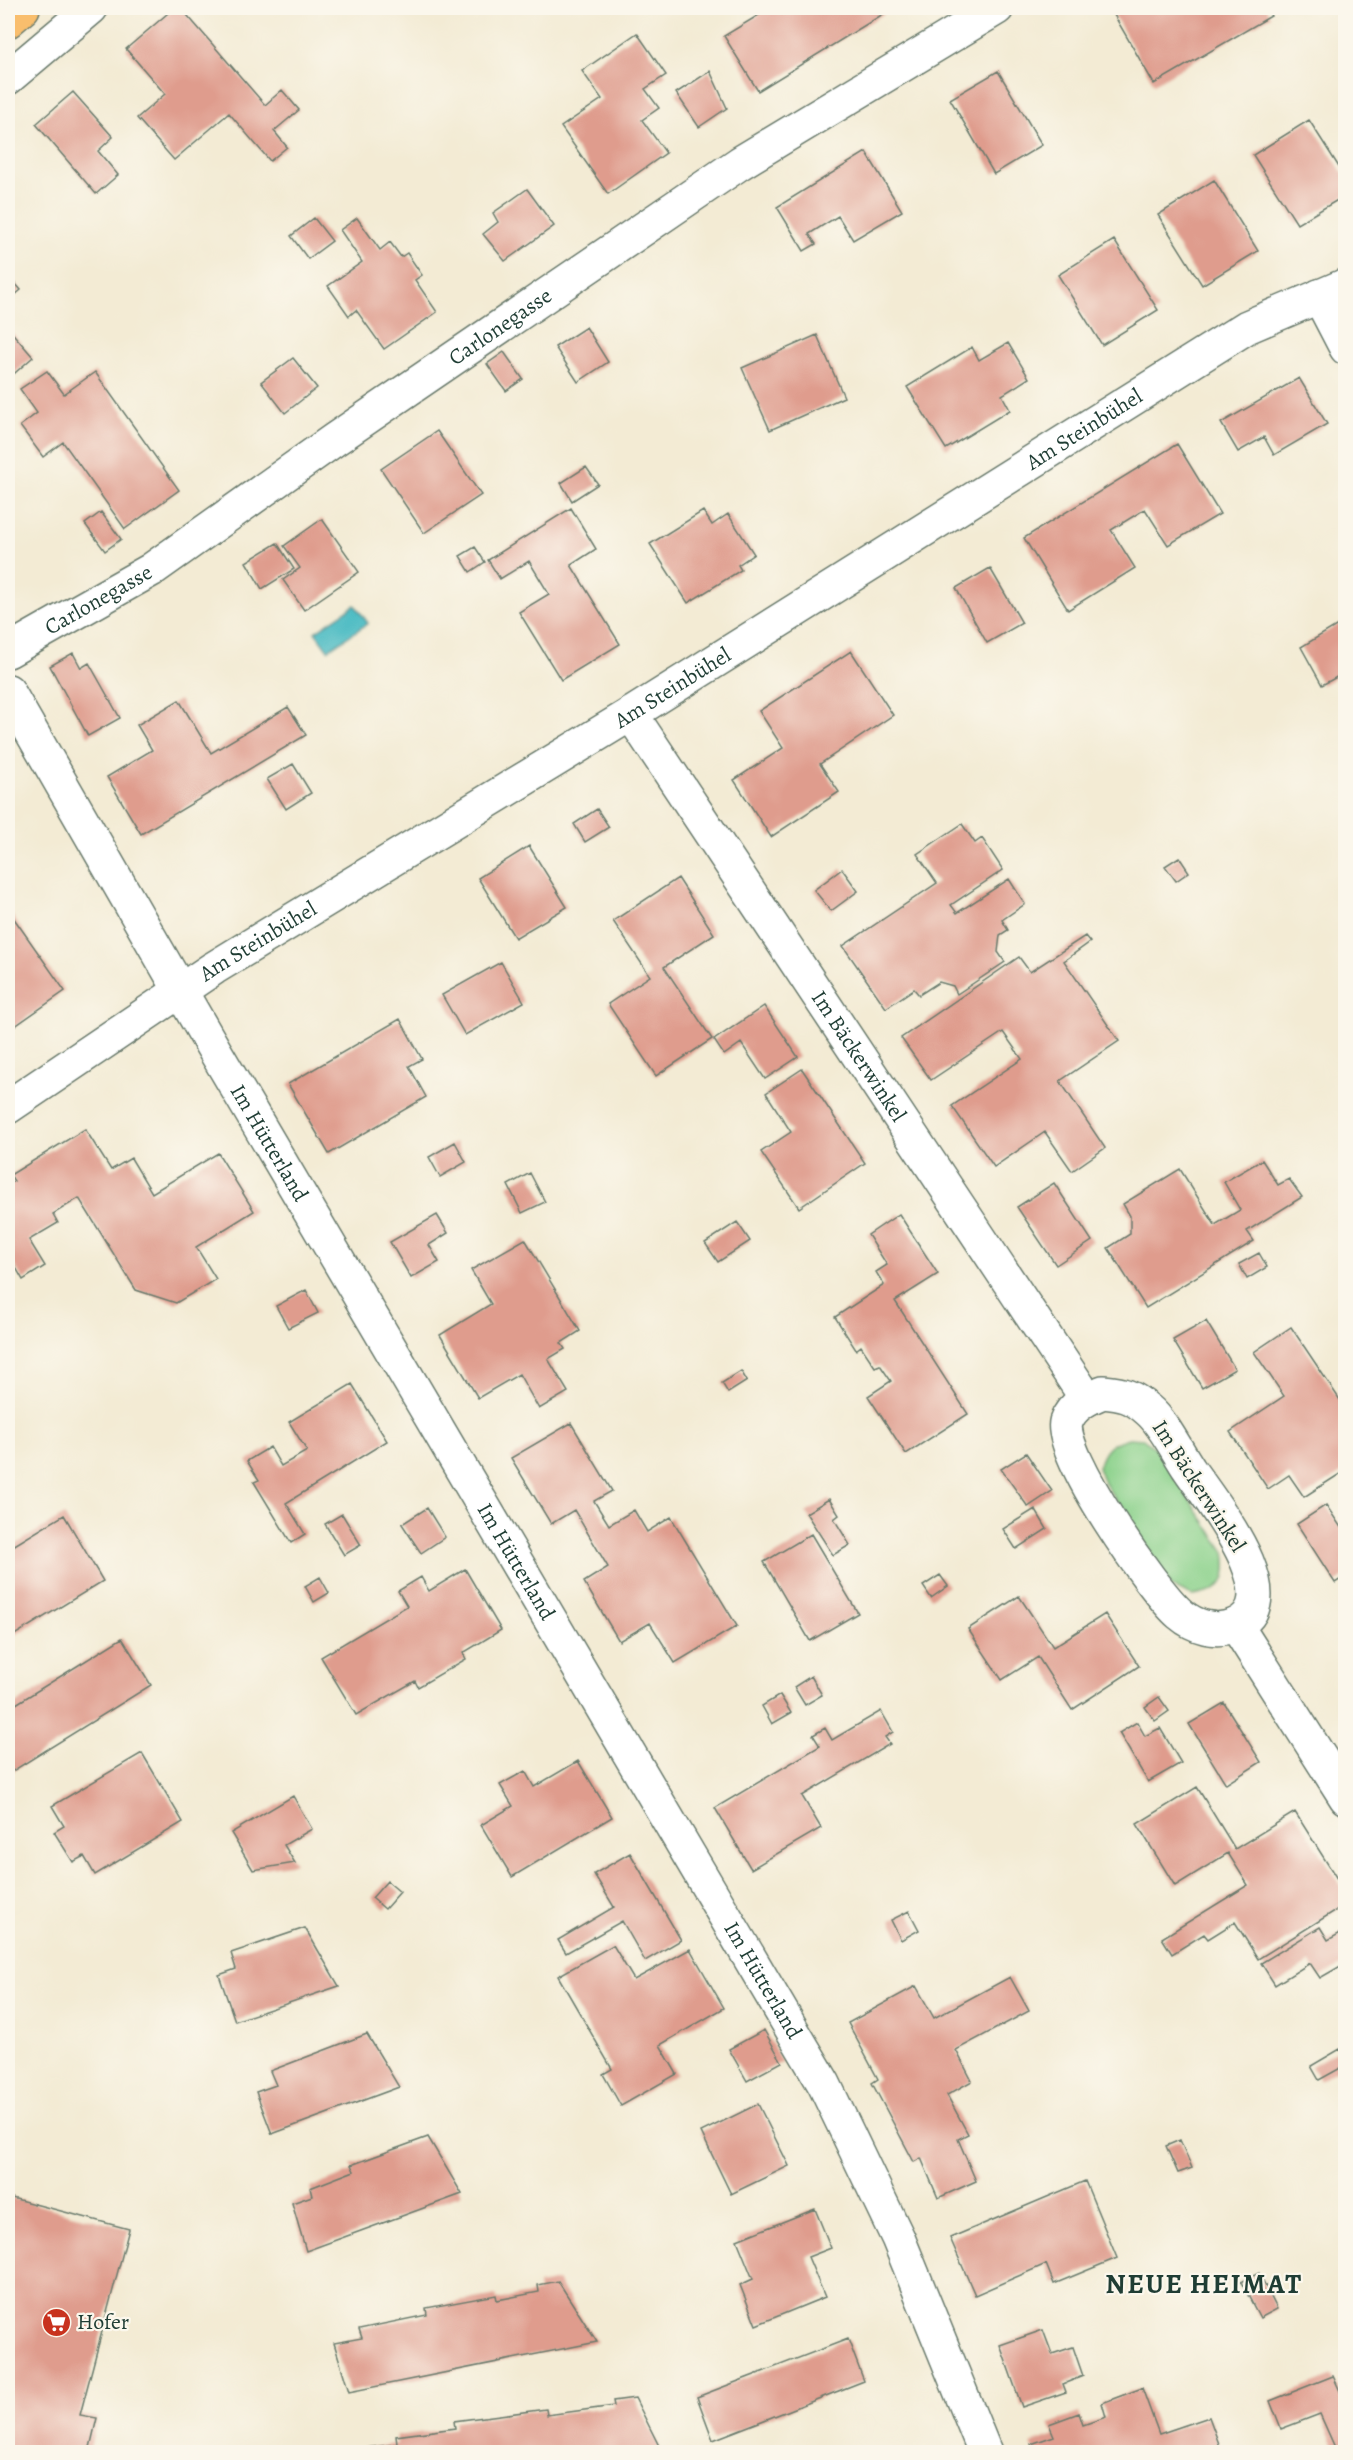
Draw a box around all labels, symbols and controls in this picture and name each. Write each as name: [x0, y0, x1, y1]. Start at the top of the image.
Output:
street label: Carlonegasse: [443, 281, 558, 373]
street label: Am Steinbühel: [1019, 381, 1148, 478]
street label: Carlonegasse: [39, 557, 158, 642]
street label: Am Steinbühel: [608, 640, 737, 736]
street label: Am Steinbühel: [193, 894, 322, 989]
street label: Im Bäckerwinkel: [804, 985, 913, 1128]
street label: Im Hütterland: [223, 1079, 316, 1207]
street label: Im Bäckerwinkel: [1145, 1414, 1253, 1558]
street label: Im Hütterland: [470, 1497, 562, 1626]
street label: Im Hütterland: [717, 1916, 809, 2045]
district label: NEUE HEIMAT: [1105, 2265, 1303, 2303]
supermarket icon: Hofer: [40, 2306, 72, 2338]
place label: Hofer: [77, 2307, 129, 2337]

